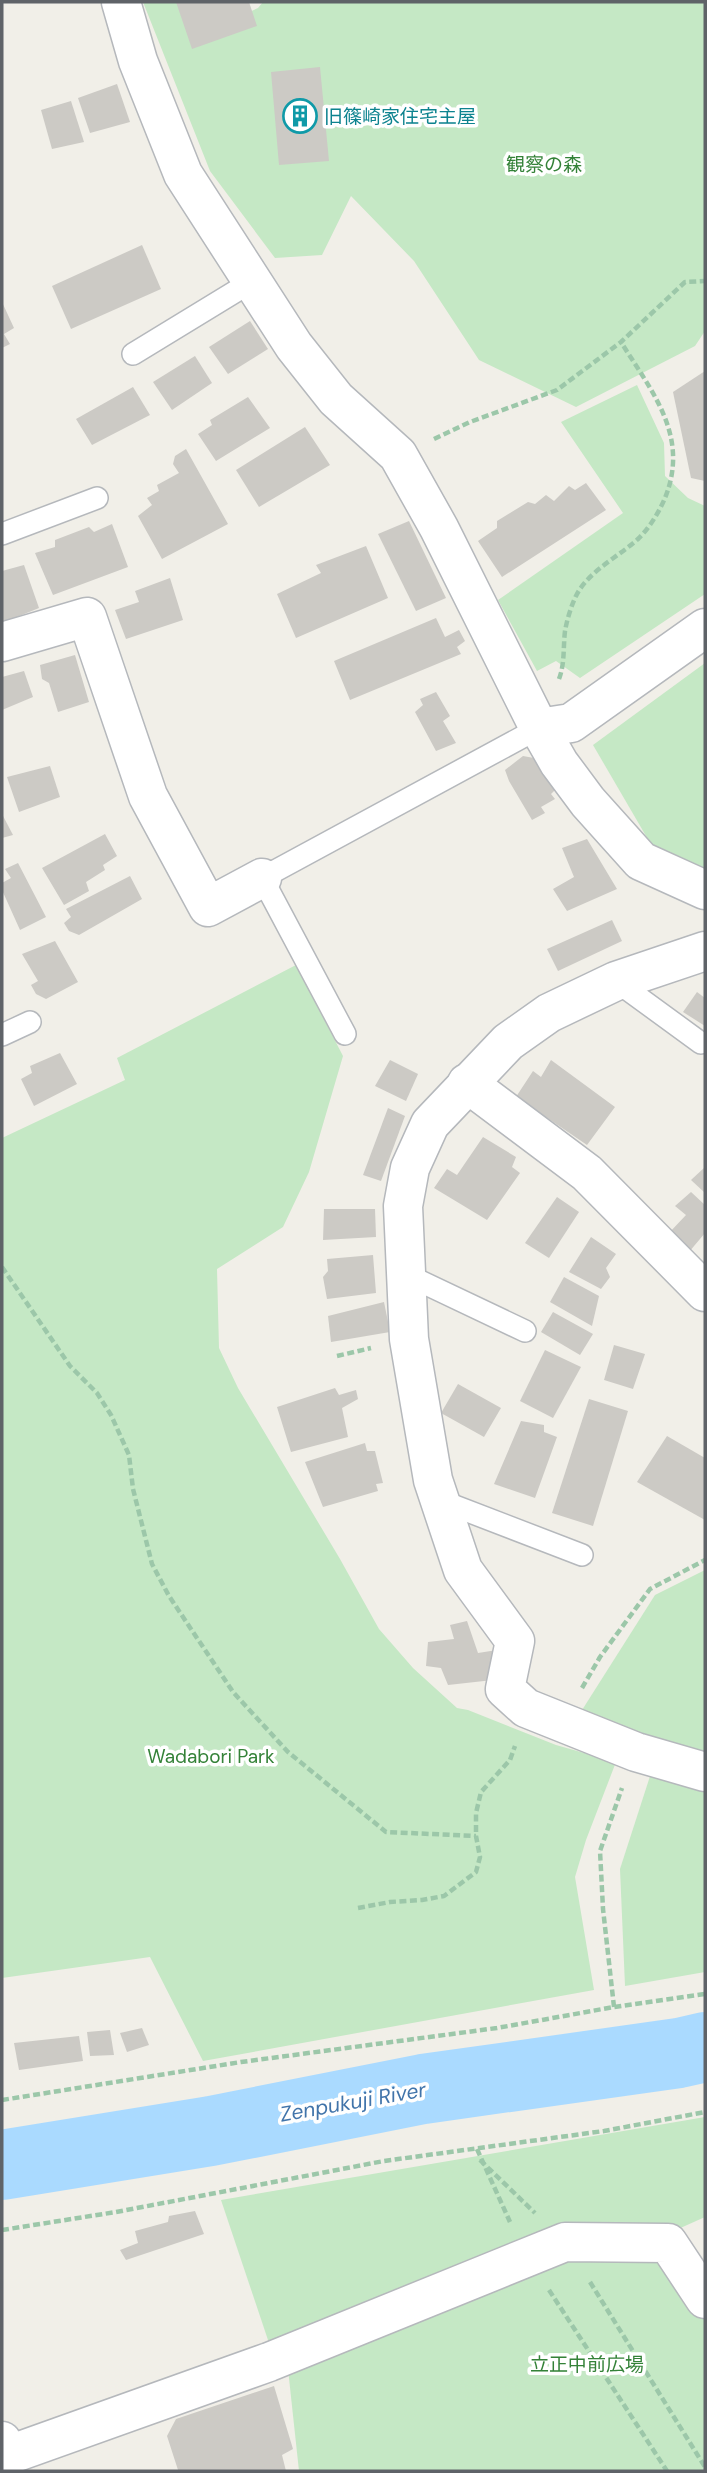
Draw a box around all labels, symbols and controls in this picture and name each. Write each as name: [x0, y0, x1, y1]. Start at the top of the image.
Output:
building icon: 旧篠崎家住宅主屋: [281, 97, 319, 135]
place label: 旧篠崎家住宅主屋: [324, 104, 476, 129]
park label: 観察の森: [506, 152, 582, 177]
park label: Wadabori Park: [147, 1744, 275, 1769]
water label: Zenpukuji River: [278, 2075, 429, 2129]
park label: 立正中前広場: [530, 2352, 644, 2377]

